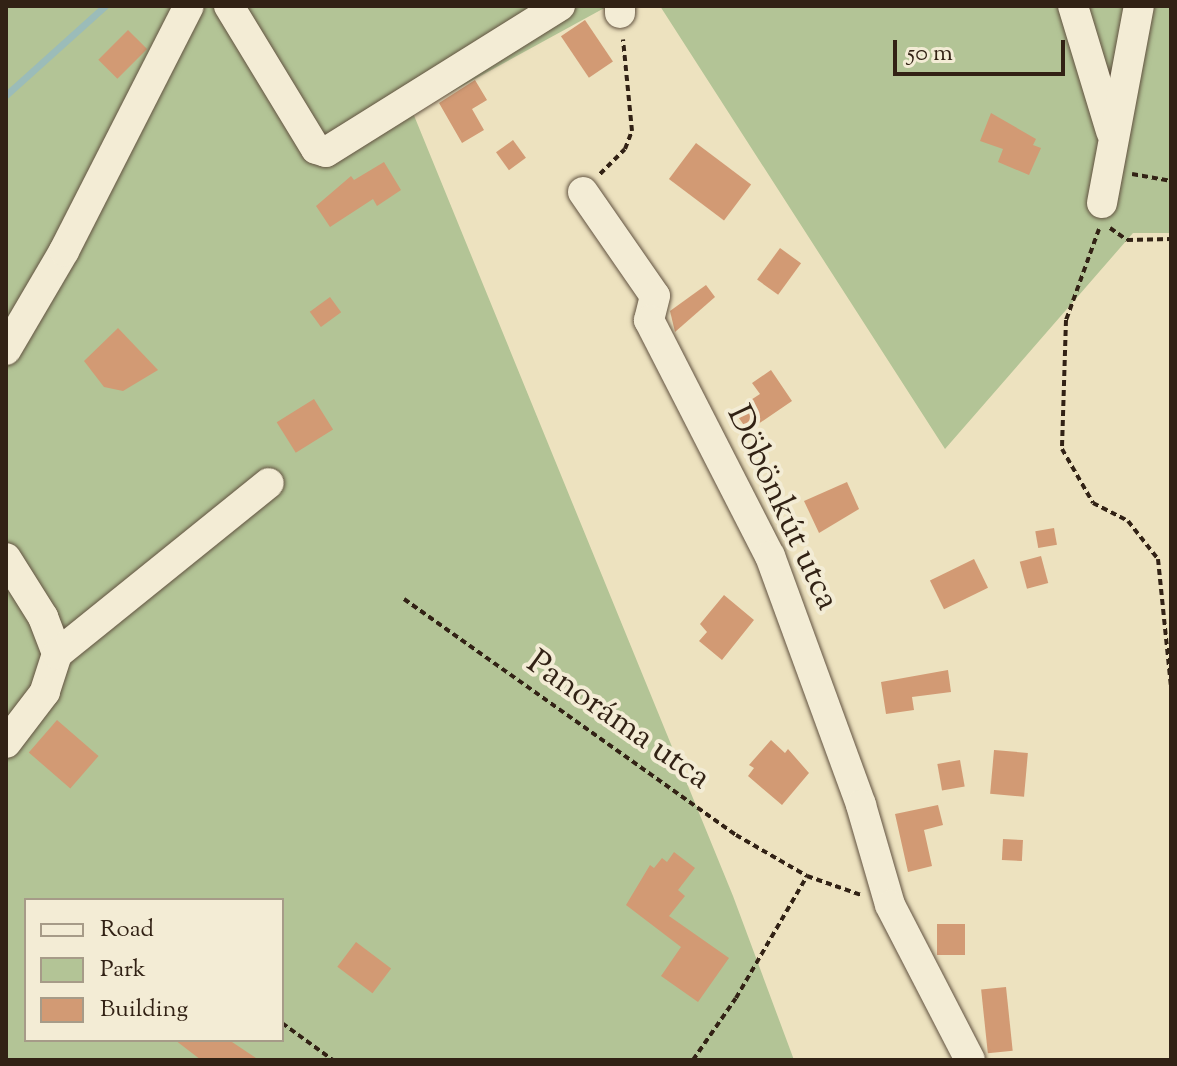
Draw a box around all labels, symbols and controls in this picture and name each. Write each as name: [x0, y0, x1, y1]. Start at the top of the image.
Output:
scale bar: [897, 24, 1069, 74]
text: 50 m: [907, 37, 953, 71]
street label: Döbönkút utca: [717, 399, 847, 617]
street label: Panoráma utca: [518, 643, 718, 799]
legend: [24, 898, 284, 1042]
text: Road: [100, 913, 154, 947]
text: Park: [100, 953, 146, 987]
text: Building: [100, 993, 188, 1027]

